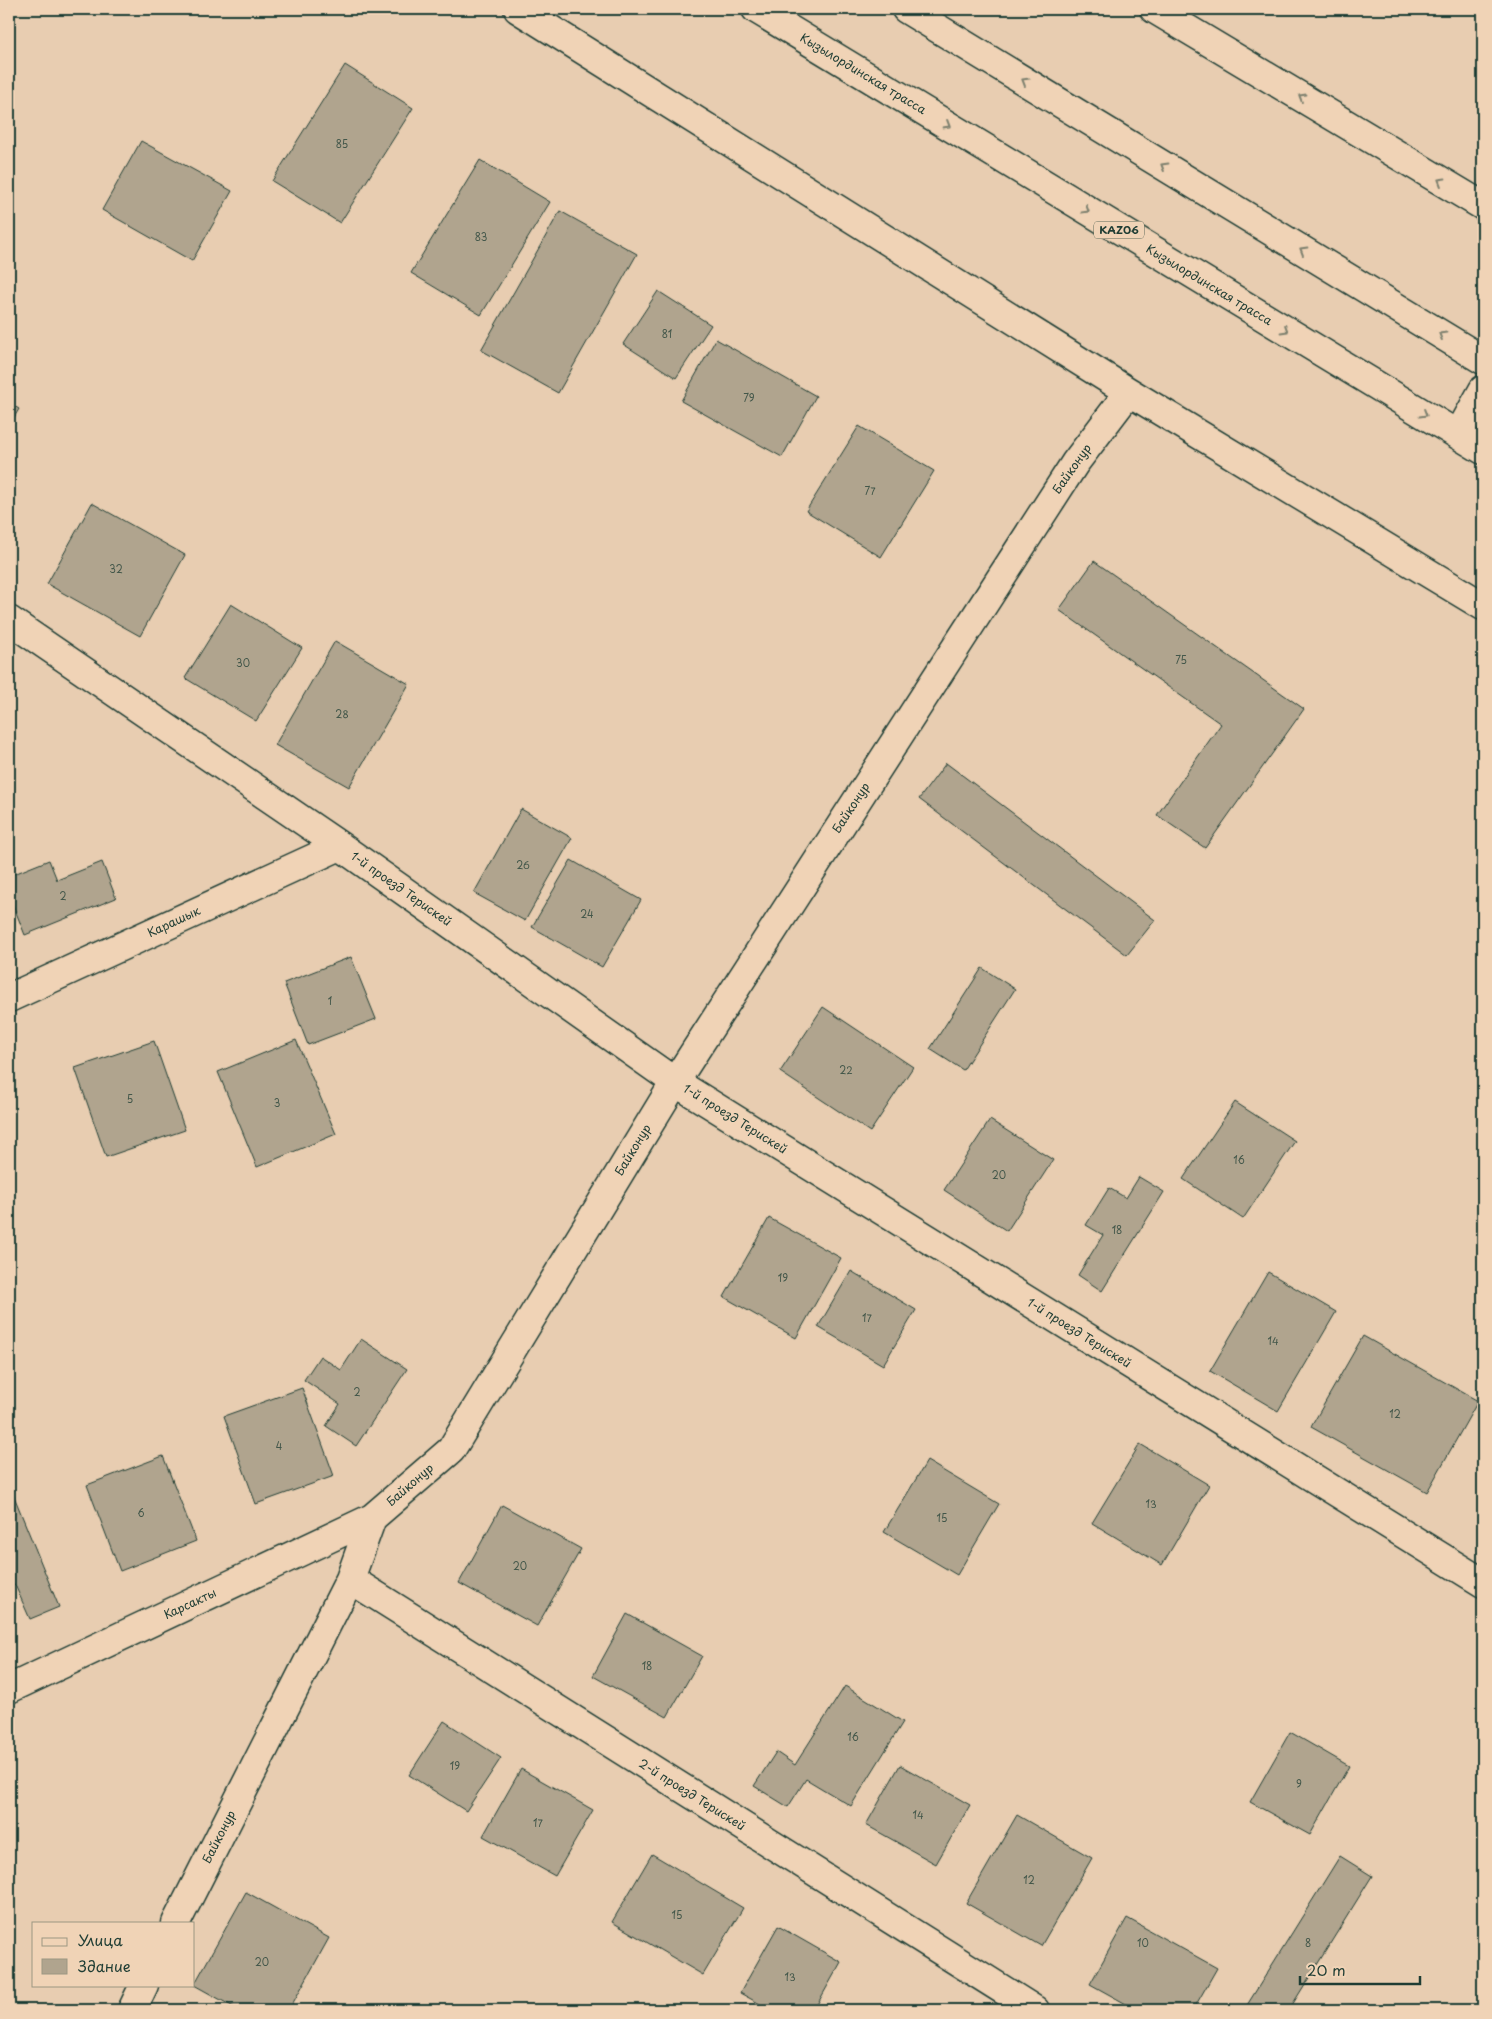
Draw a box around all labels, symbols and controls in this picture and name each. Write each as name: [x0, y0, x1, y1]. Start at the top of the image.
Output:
street label: Кызылординская трасса: [797, 28, 931, 118]
one-way arrow: [1022, 78, 1031, 88]
one-way arrow: [1299, 94, 1308, 104]
one-way arrow: [942, 119, 951, 129]
house number: 85: [336, 136, 348, 151]
one-way arrow: [1160, 162, 1169, 172]
one-way arrow: [1438, 177, 1447, 187]
one-way arrow: [1081, 203, 1090, 213]
road number: KАZ06: [1094, 222, 1144, 238]
house number: 83: [475, 229, 487, 244]
street label: Кызылординская трасса: [1143, 239, 1277, 329]
one-way arrow: [1299, 247, 1308, 256]
one-way arrow: [1279, 324, 1288, 334]
house number: 81: [662, 326, 672, 341]
one-way arrow: [1438, 331, 1447, 341]
house number: 79: [743, 390, 755, 405]
one-way arrow: [1419, 408, 1428, 418]
street label: Байконур: [1047, 440, 1095, 497]
house number: 77: [864, 483, 876, 498]
house number: 32: [109, 561, 123, 576]
house number: 75: [1175, 652, 1187, 667]
house number: 30: [236, 655, 250, 670]
house number: 28: [335, 706, 349, 721]
street label: Байконур: [827, 778, 873, 837]
street label: 1-й проезд Терискей: [347, 846, 456, 930]
house number: 26: [516, 857, 530, 872]
house number: 2: [59, 888, 67, 903]
street label: Карашык: [144, 901, 204, 941]
house number: 24: [580, 906, 594, 921]
house number: 1: [328, 993, 332, 1008]
house number: 22: [839, 1062, 853, 1077]
street label: 1-й проезд Терискей: [680, 1079, 791, 1158]
house number: 5: [127, 1091, 133, 1106]
house number: 3: [274, 1095, 280, 1110]
street label: Байконур: [610, 1120, 655, 1179]
house number: 16: [1233, 1152, 1245, 1167]
house number: 20: [992, 1167, 1006, 1182]
house number: 18: [1112, 1222, 1122, 1237]
house number: 19: [778, 1270, 788, 1285]
street label: 1-й проезд Терискей: [1024, 1293, 1135, 1372]
house number: 17: [862, 1310, 873, 1325]
house number: 14: [1267, 1333, 1279, 1348]
house number: 2: [353, 1384, 361, 1399]
house number: 12: [1389, 1406, 1401, 1421]
house number: 4: [276, 1438, 283, 1453]
street label: Байконур: [382, 1459, 437, 1510]
house number: 13: [1145, 1496, 1157, 1511]
house number: 6: [137, 1505, 145, 1520]
house number: 15: [937, 1510, 947, 1525]
house number: 20: [513, 1558, 527, 1573]
street label: Карсакты: [160, 1583, 219, 1623]
house number: 18: [642, 1658, 652, 1673]
house number: 16: [847, 1729, 859, 1744]
street label: 2-й проезд Терискей: [636, 1754, 749, 1834]
house number: 19: [450, 1758, 460, 1773]
house number: 9: [1296, 1776, 1302, 1791]
street label: Байконур: [197, 1807, 239, 1866]
house number: 14: [912, 1807, 924, 1822]
house number: 17: [533, 1815, 544, 1830]
house number: 12: [1023, 1872, 1035, 1887]
house number: 15: [672, 1907, 682, 1922]
legend: [32, 1922, 195, 1986]
text: Улица: [78, 1928, 123, 1951]
house number: 10: [1137, 1935, 1149, 1950]
house number: 8: [1305, 1935, 1311, 1950]
text: Здание: [78, 1954, 131, 1977]
house number: 20: [255, 1954, 269, 1969]
scale bar: [1300, 1954, 1420, 1986]
text: 20 m: [1307, 1958, 1346, 1981]
house number: 13: [784, 1969, 796, 1984]

